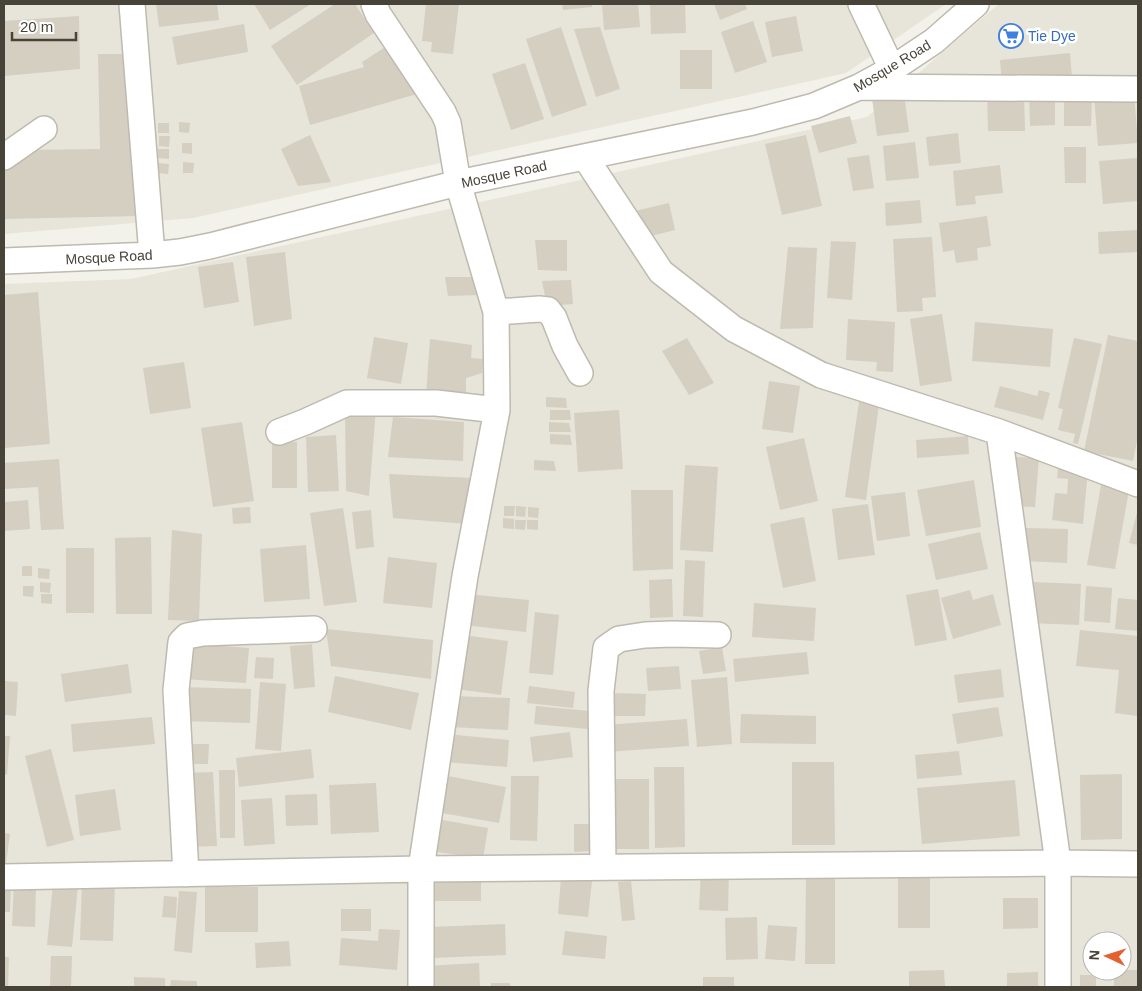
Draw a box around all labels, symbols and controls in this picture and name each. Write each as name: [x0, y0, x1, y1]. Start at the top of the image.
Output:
scale bar: [12, 10, 76, 42]
text: 20 m: [20, 18, 53, 35]
supermarket icon: Tie Dye: [998, 23, 1024, 49]
place label: Tie Dye: [1028, 28, 1076, 44]
street label: Mosque Road: [851, 37, 933, 95]
street label: Mosque Road: [460, 157, 548, 191]
street label: Mosque Road: [65, 247, 153, 267]
north arrow: [1082, 931, 1132, 981]
text: N: [1086, 949, 1102, 961]

